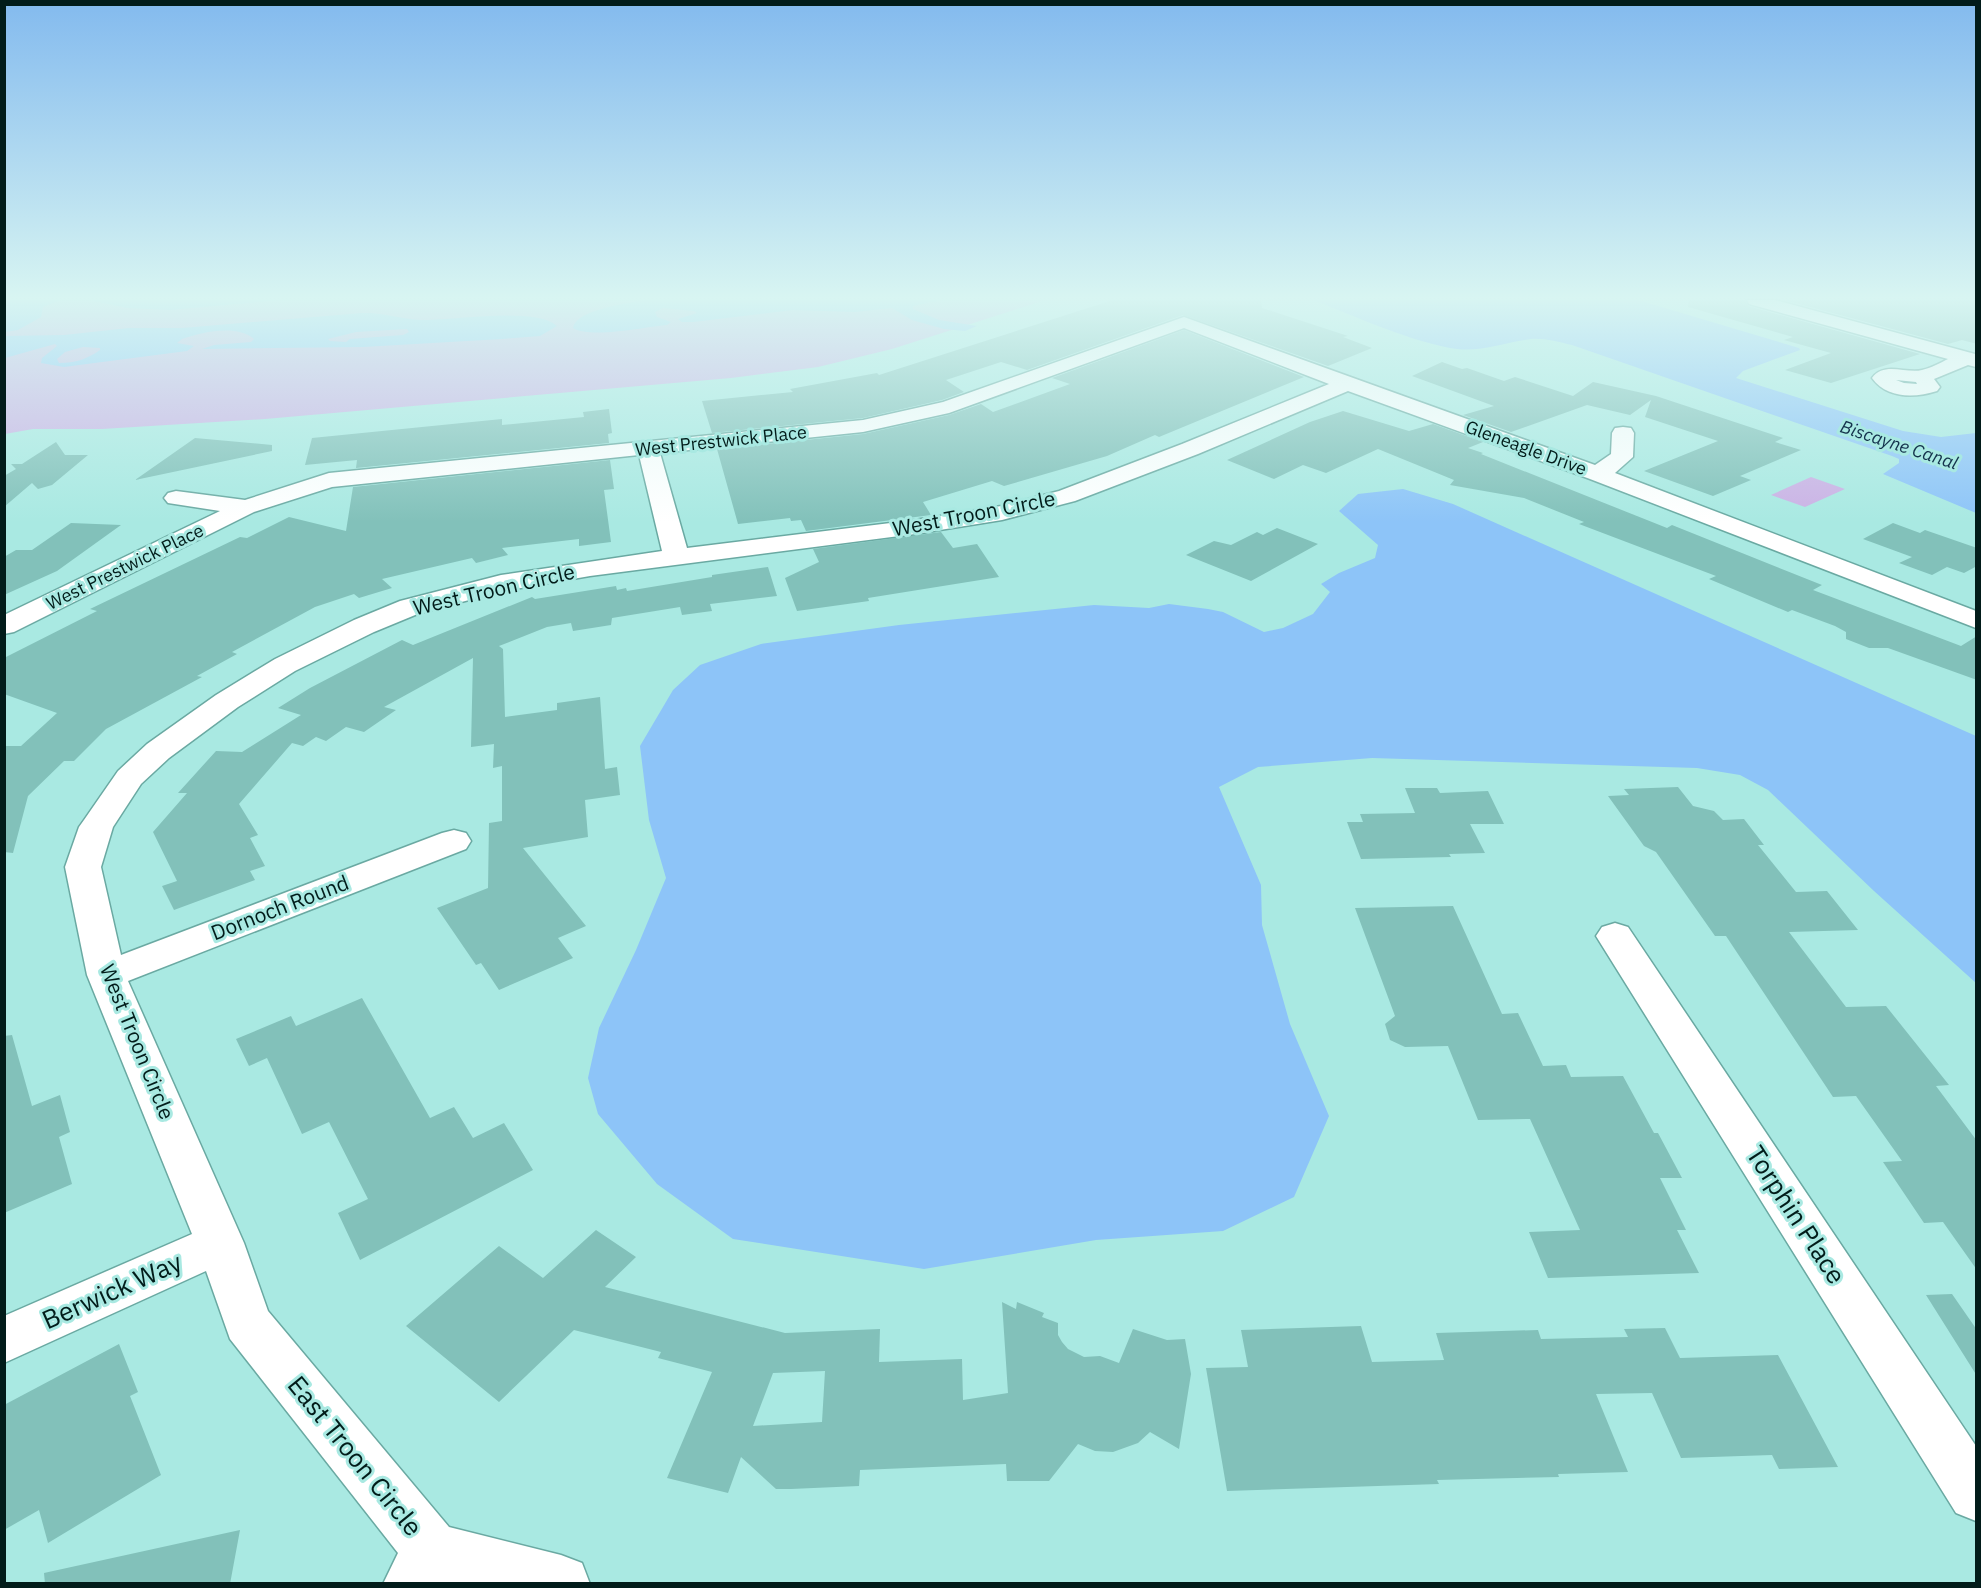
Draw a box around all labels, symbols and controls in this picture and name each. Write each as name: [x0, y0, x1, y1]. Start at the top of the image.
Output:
street label: Gleneagle Drive: [1462, 415, 1590, 480]
water label: Biscayne Canal: [1837, 415, 1961, 474]
street label: West Prestwick Place: [634, 420, 808, 461]
street label: West Troon Circle: [890, 484, 1058, 543]
street label: West Prestwick Place: [42, 518, 207, 615]
street label: West Troon Circle: [410, 557, 577, 621]
street label: Dornoch Round: [207, 868, 353, 946]
street label: West Troon Circle: [94, 960, 182, 1123]
street label: Torphin Place: [1739, 1139, 1854, 1290]
street label: Berwick Way: [36, 1244, 187, 1336]
street label: East Troon Circle: [281, 1368, 431, 1542]

